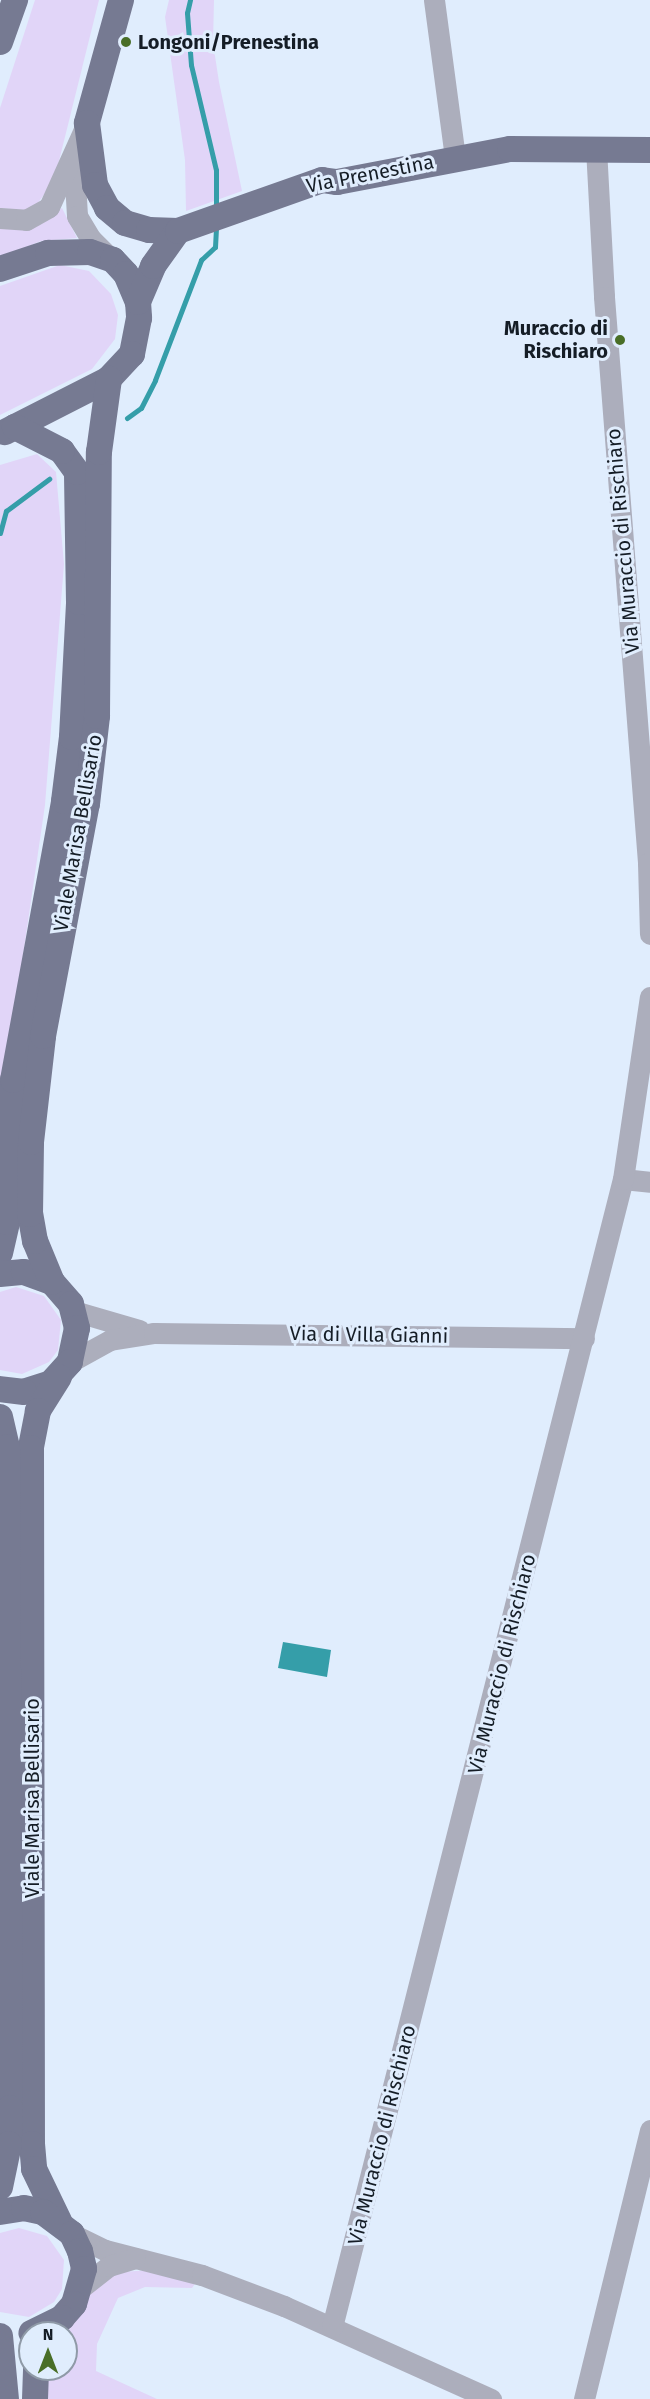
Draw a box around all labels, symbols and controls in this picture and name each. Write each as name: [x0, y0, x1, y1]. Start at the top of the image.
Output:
place label: Longoni/Prenestina: [138, 30, 319, 54]
marker: Longoni/Prenestina: [119, 35, 133, 49]
street label: Via Prenestina: [304, 150, 436, 198]
place label: Muraccio di Rischiaro: [504, 316, 608, 363]
marker: Muraccio di Rischiaro: [613, 333, 627, 347]
street label: Via Muraccio di Rischiaro: [601, 427, 645, 655]
street label: Viale Marisa Bellisario: [49, 732, 107, 934]
street label: Via di Villa Gianni: [289, 1322, 449, 1348]
street label: Via Muraccio di Rischiaro: [463, 1551, 541, 1777]
street label: Viale Marisa Bellisario: [20, 1698, 44, 1898]
street label: Via Muraccio di Rischiaro: [343, 2022, 421, 2248]
north arrow: [18, 2321, 78, 2381]
text: N: [43, 2325, 53, 2344]

